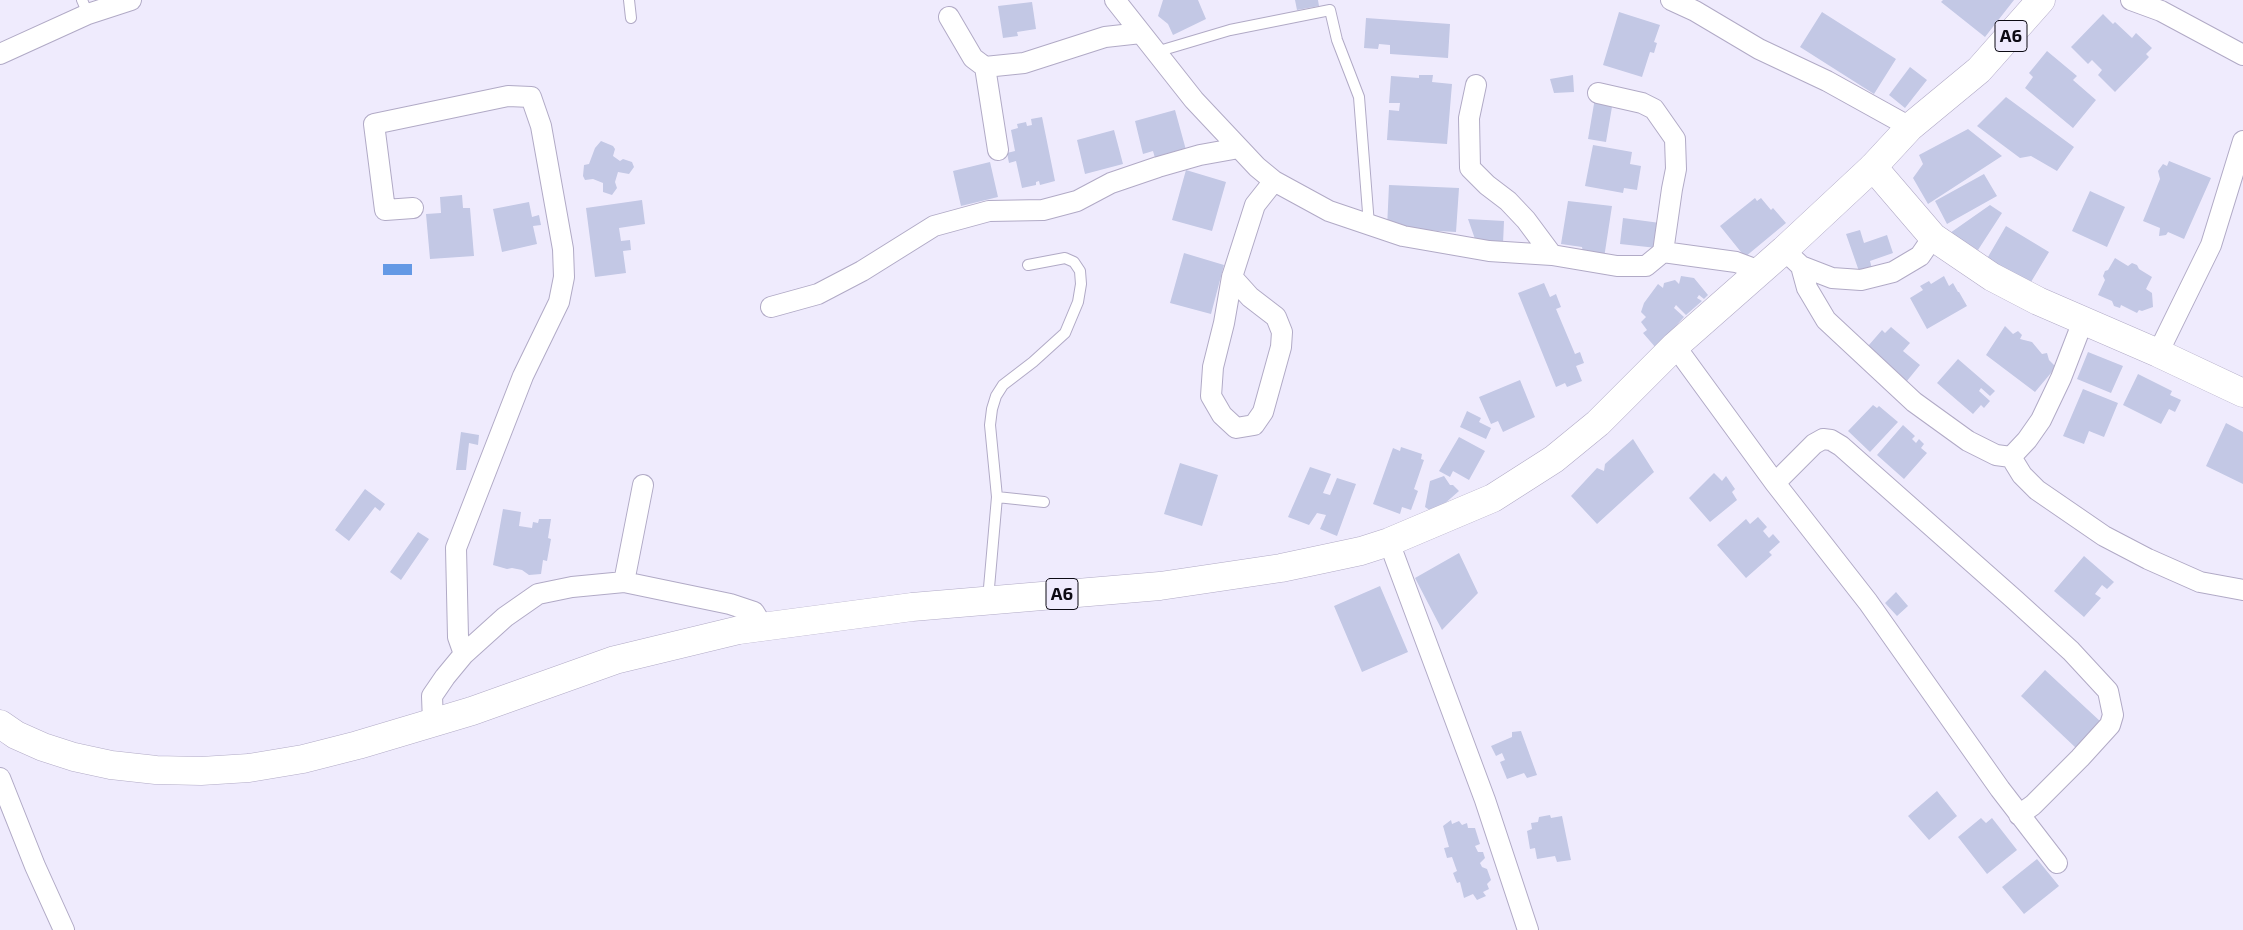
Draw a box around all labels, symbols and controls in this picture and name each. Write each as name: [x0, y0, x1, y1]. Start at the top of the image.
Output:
road number: A6: [1995, 20, 2027, 52]
road number: A6: [1046, 578, 1078, 610]

